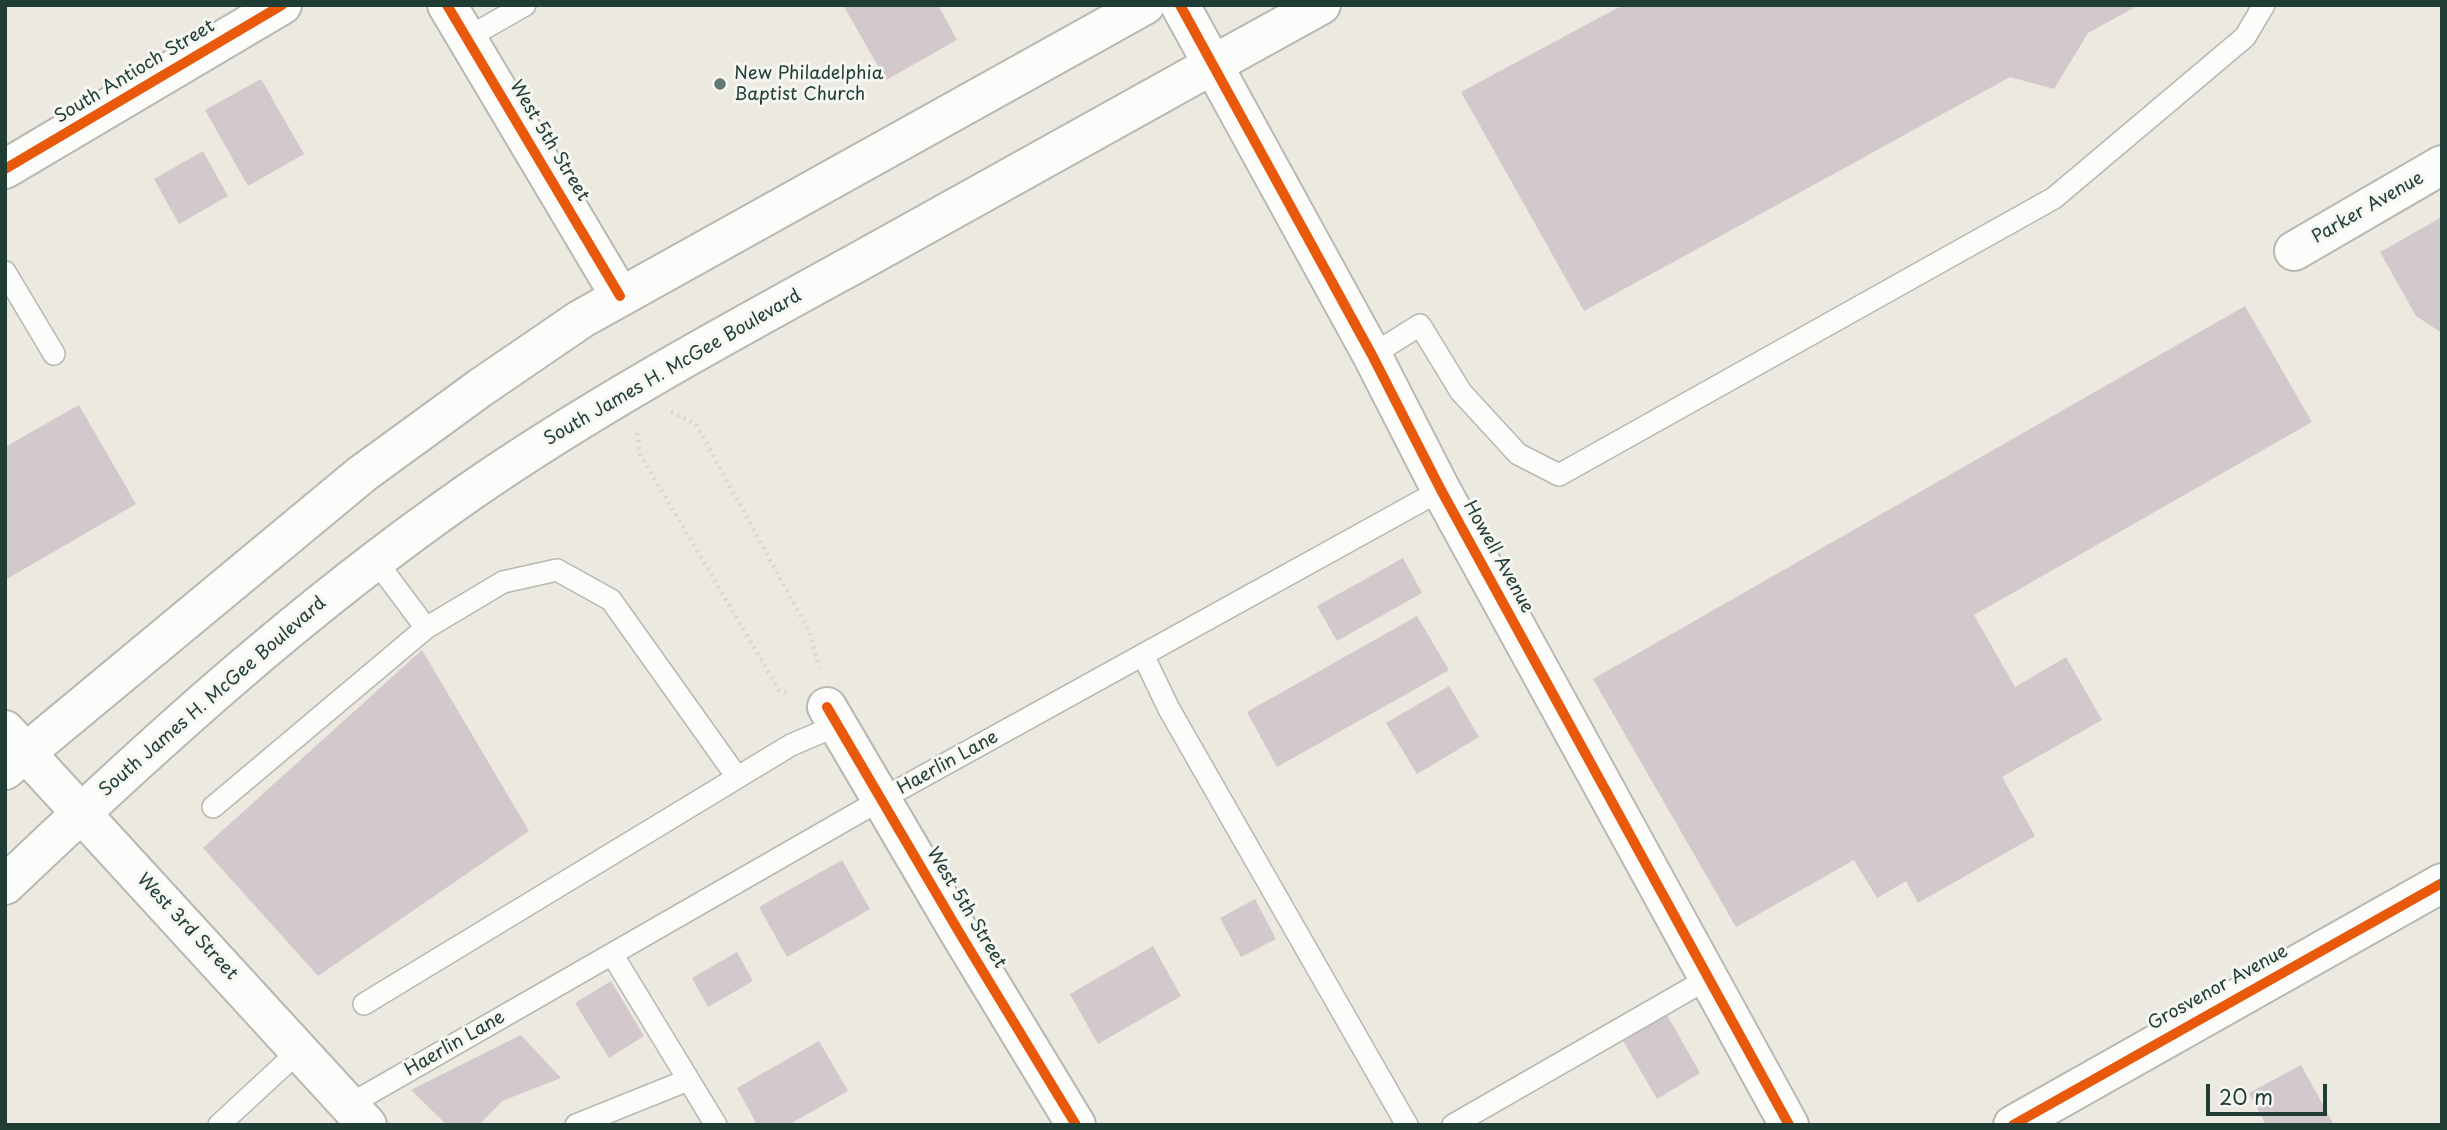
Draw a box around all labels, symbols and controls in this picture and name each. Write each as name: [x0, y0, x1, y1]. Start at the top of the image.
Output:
street label: South Antioch Street: [51, 16, 219, 128]
place label: New Philadelphia Baptist Church: [734, 63, 883, 106]
marker: New Philadelphia Baptist Church: [712, 76, 728, 92]
street label: West 5th Street: [504, 77, 594, 205]
street label: Parker Avenue: [2308, 167, 2428, 249]
street label: South James H. McGee Boulevard: [541, 285, 805, 451]
street label: Howell Avenue: [1458, 497, 1538, 617]
street label: South James H. McGee Boulevard: [95, 593, 331, 801]
street label: Haerlin Lane: [894, 726, 1002, 800]
street label: West 5th Street: [921, 844, 1011, 972]
street label: West 3rd Street: [132, 869, 242, 985]
street label: Grosvenor Avenue: [2144, 941, 2292, 1035]
street label: Haerlin Lane: [401, 1007, 509, 1081]
scale bar: [2209, 1070, 2330, 1114]
text: 20 m: [2219, 1080, 2273, 1112]

